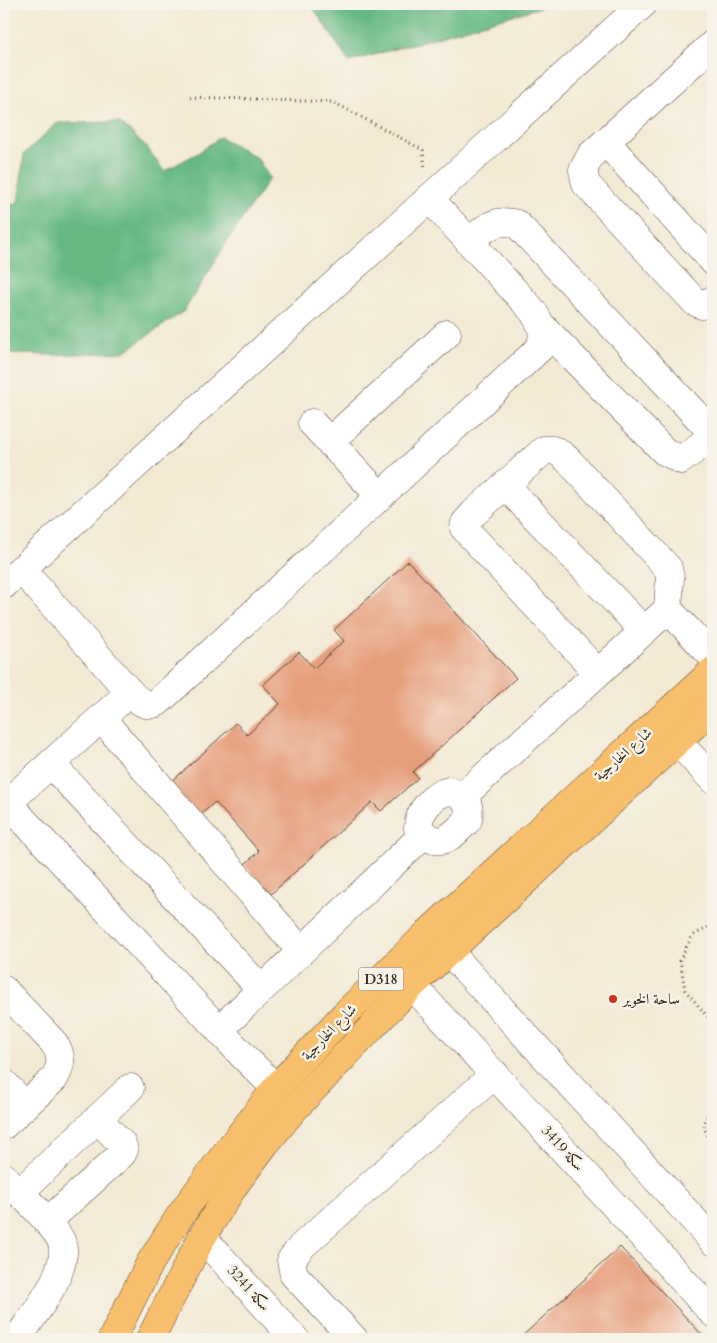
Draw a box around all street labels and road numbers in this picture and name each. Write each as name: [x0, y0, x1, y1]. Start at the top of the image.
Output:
street label: شارع الخارجية: [590, 723, 658, 788]
road number: D318: [358, 968, 404, 991]
street label: شارع الخارجية: [297, 999, 363, 1067]
street label: سكة 3419: [537, 1121, 589, 1175]
street label: سكة 3241: [223, 1261, 275, 1315]

